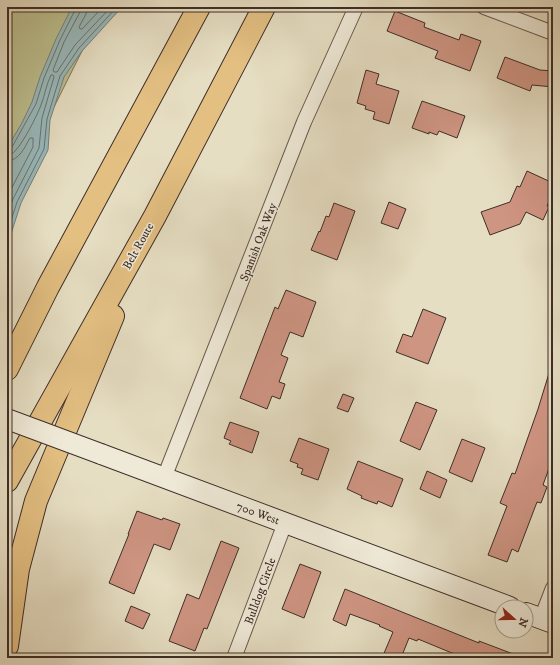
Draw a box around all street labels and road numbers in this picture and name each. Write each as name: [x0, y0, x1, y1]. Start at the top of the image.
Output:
street label: Spanish Oak Way: [237, 201, 280, 284]
street label: Belt Route: [120, 220, 157, 272]
street label: 700 West: [234, 499, 282, 528]
street label: Bulldog Circle: [241, 556, 279, 627]

